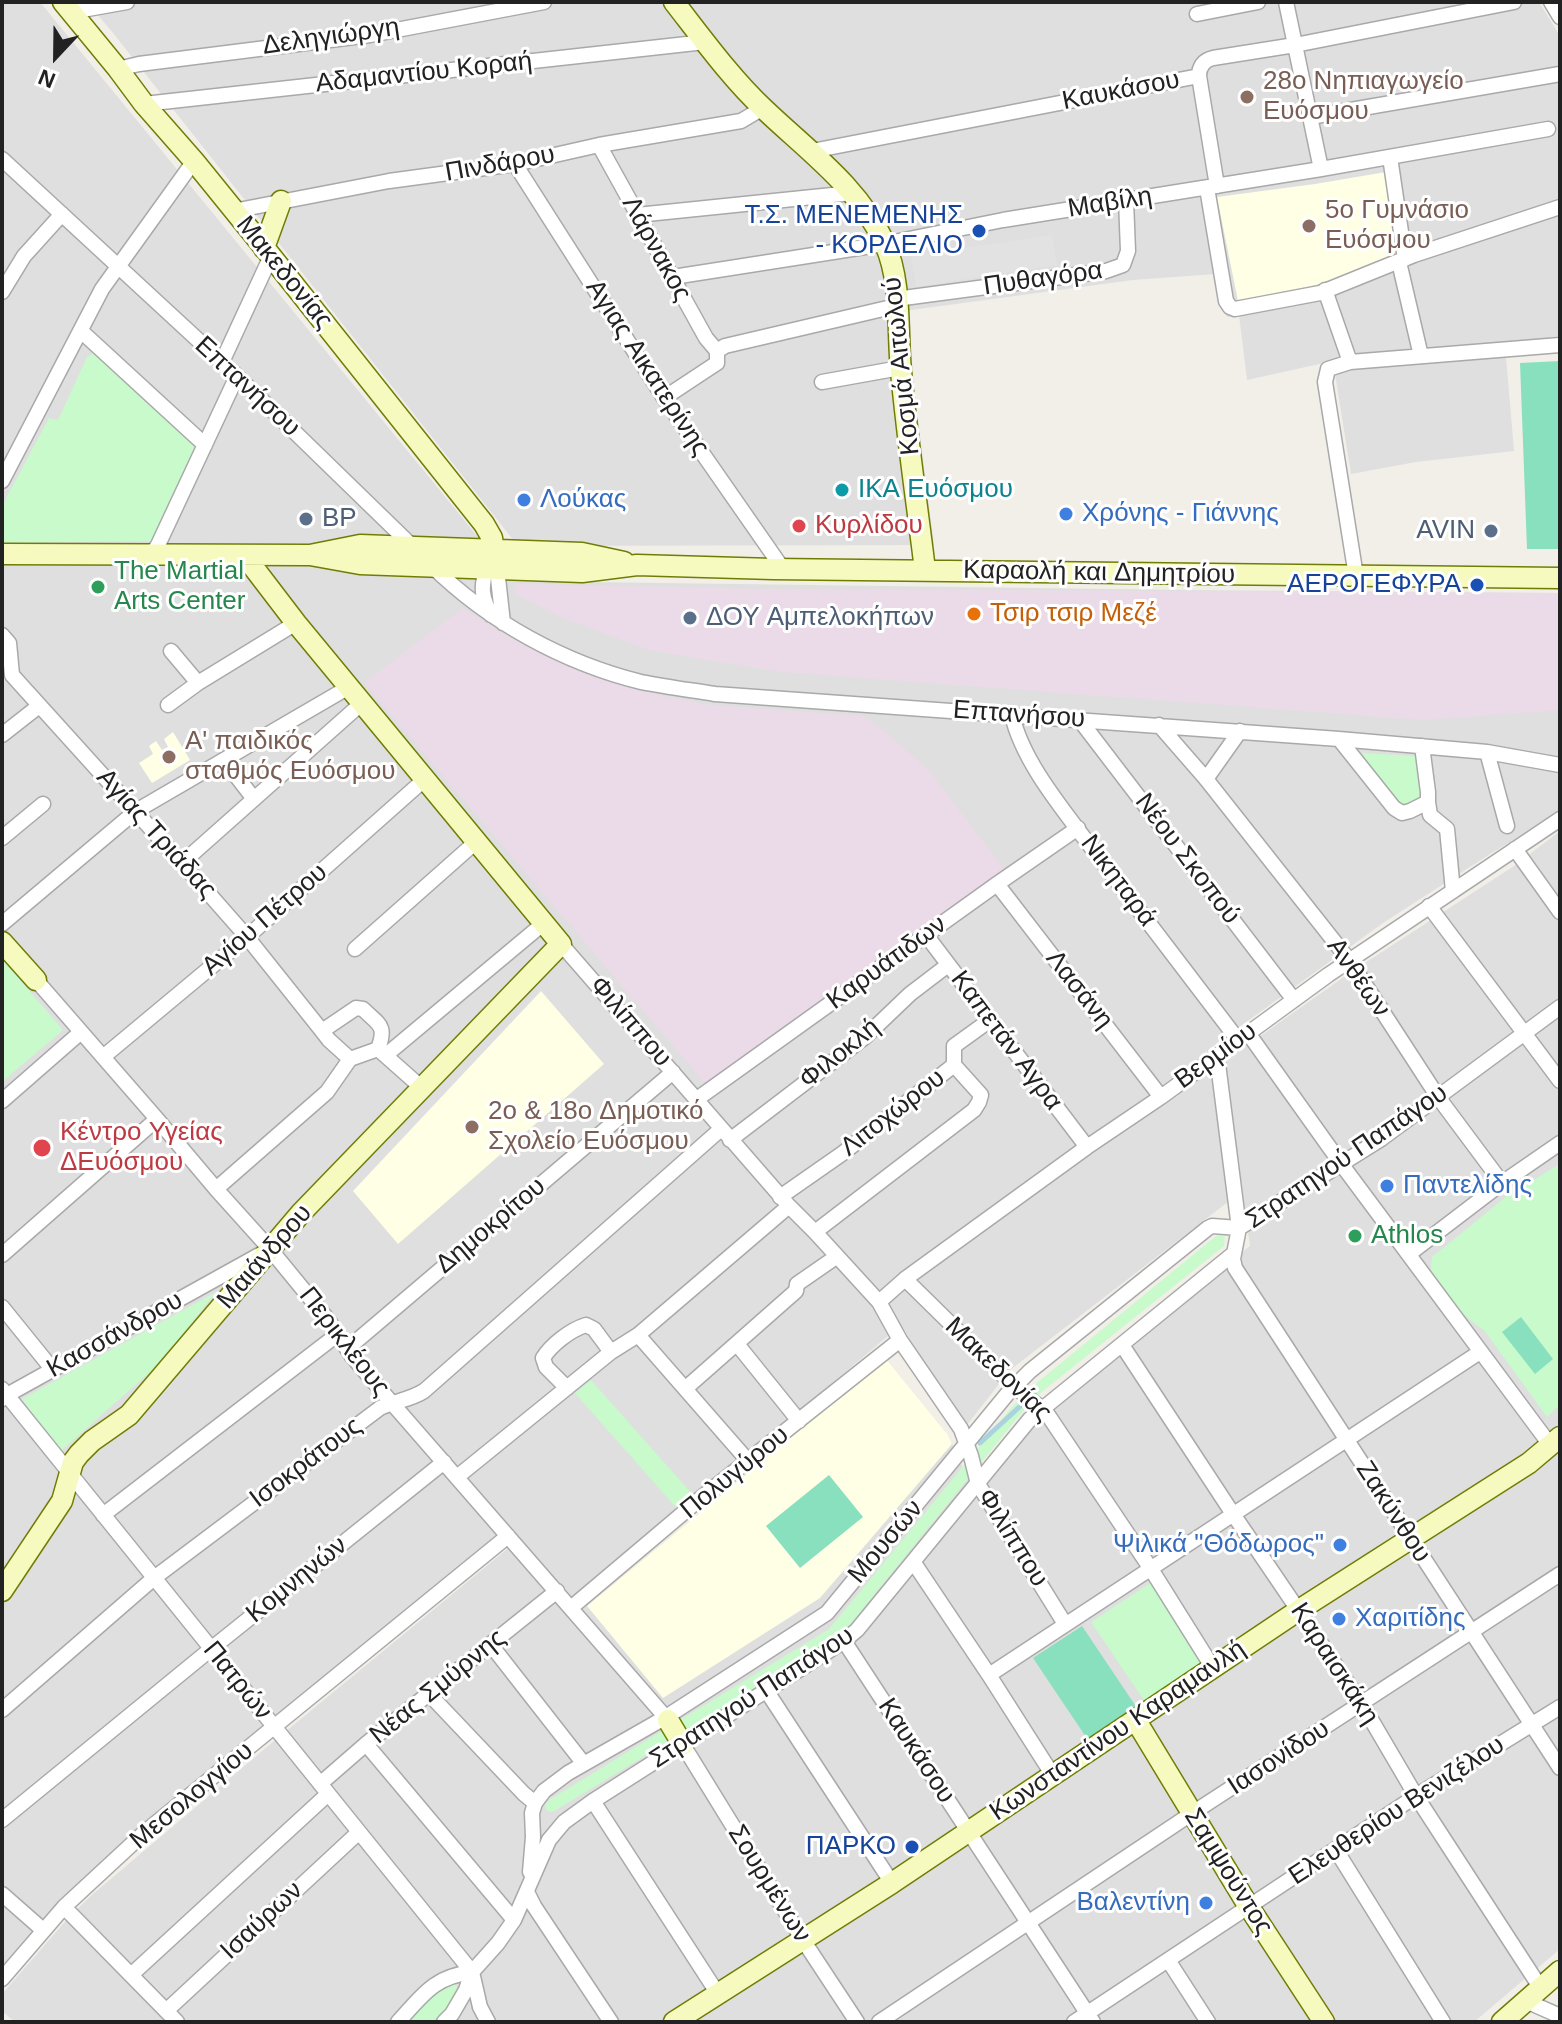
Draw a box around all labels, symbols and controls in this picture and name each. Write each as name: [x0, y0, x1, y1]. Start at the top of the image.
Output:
street label: Δεληγιώργη: [261, 12, 401, 62]
north arrow: [16, 16, 96, 96]
street label: Αδαμαντίου Κοραή: [314, 46, 534, 100]
text: N: [35, 64, 59, 93]
street label: Καυκάσου: [1060, 64, 1182, 118]
place label: 28ο Νηπιαγωγείο Ευόσμου: [1263, 66, 1464, 128]
marker: 28ο Νηπιαγωγείο Ευόσμου: [1238, 88, 1256, 106]
street label: Πινδάρου: [443, 139, 557, 189]
street label: Μαβίλη: [1066, 181, 1154, 225]
street label: Λάρνακος: [615, 191, 697, 307]
place label: 5ο Γυμνάσιο Ευόσμου: [1325, 195, 1469, 256]
place label: Τ.Σ. ΜΕΝΕΜΕΝΗΣ - ΚΟΡΔΕΛΙΟ: [744, 200, 963, 262]
street label: Μακεδονίας: [229, 210, 339, 336]
marker: 5ο Γυμνάσιο Ευόσμου: [1300, 217, 1318, 235]
marker: Τ.Σ. ΜΕΝΕΜΕΝΗΣ - ΚΟΡΔΕΛΙΟ: [970, 222, 988, 240]
street label: Πυθαγόρα: [982, 255, 1104, 303]
street label: Αγιας Αικατερίνης: [578, 274, 716, 462]
street label: Κοσμά Αιτωλού: [877, 275, 927, 457]
street label: Επτανήσου: [188, 330, 306, 444]
place label: ΙΚΑ Ευόσμου: [858, 474, 1013, 506]
marker: ΙΚΑ Ευόσμου: [833, 481, 851, 499]
place label: Λούκας: [540, 484, 626, 516]
marker: Λούκας: [515, 491, 533, 509]
place label: Χρόνης - Γιάννης: [1082, 498, 1279, 530]
place label: BP: [322, 503, 357, 535]
marker: Χρόνης - Γιάννης: [1057, 505, 1075, 523]
marker: BP: [297, 510, 315, 528]
place label: Κυρλίδου: [815, 510, 923, 542]
place label: AVIN: [1416, 515, 1475, 547]
marker: Κυρλίδου: [790, 517, 808, 535]
marker: AVIN: [1482, 522, 1500, 540]
street label: Καραολή και Δημητρίου: [963, 555, 1235, 591]
place label: The Martial Arts Center: [114, 556, 245, 618]
place label: ΑΕΡΟΓΕΦΥΡΑ: [1287, 569, 1461, 601]
marker: ΑΕΡΟΓΕΦΥΡΑ: [1468, 576, 1486, 594]
marker: The Martial Arts Center: [89, 578, 107, 596]
place label: Τσιρ τσιρ Μεζέ: [990, 598, 1157, 630]
place label: ΔΟΥ Αμπελοκήπων: [706, 602, 934, 634]
marker: Τσιρ τσιρ Μεζέ: [965, 605, 983, 623]
marker: ΔΟΥ Αμπελοκήπων: [681, 609, 699, 627]
street label: Επτανήσου: [952, 695, 1086, 735]
place label: Α' παιδικός σταθμός Ευόσμου: [185, 726, 395, 788]
marker: Α' παιδικός σταθμός Ευόσμου: [160, 748, 178, 766]
street label: Αγίας Τριάδας: [90, 763, 222, 905]
street label: Νέου Σκοπού: [1128, 788, 1246, 930]
street label: Νικηταρά: [1073, 829, 1163, 933]
street label: Αγίου Πέτρου: [196, 857, 334, 983]
street label: Καρυάτιδων: [821, 909, 953, 1017]
street label: Ανθέων: [1320, 933, 1396, 1023]
street label: Λασάνη: [1039, 945, 1119, 1035]
street label: Καπετάν Αγρα: [943, 965, 1069, 1117]
street label: Φιλίππου: [582, 970, 678, 1074]
street label: Φιλοκλή: [794, 1012, 886, 1096]
street label: Βερμίου: [1169, 1016, 1263, 1096]
street label: Λιτοχώρου: [835, 1063, 951, 1163]
street label: Στρατηγού Παπάγου: [1240, 1078, 1454, 1236]
place label: 2ο & 18ο Δημοτικό Σχολείο Ευόσμου: [488, 1096, 703, 1158]
place label: Κέντρο Υγείας ΔΕυόσμου: [60, 1117, 223, 1178]
marker: 2ο & 18ο Δημοτικό Σχολείο Ευόσμου: [463, 1118, 481, 1136]
marker: Κέντρο Υγείας ΔΕυόσμου: [31, 1137, 53, 1159]
place label: Παντελίδης: [1403, 1170, 1532, 1202]
street label: Δημοκρίτου: [430, 1171, 552, 1281]
marker: Παντελίδης: [1378, 1177, 1396, 1195]
street label: Μαιάνδρου: [211, 1198, 319, 1316]
place label: Athlos: [1371, 1220, 1443, 1252]
marker: Athlos: [1346, 1227, 1364, 1245]
street label: Περικλέους: [292, 1281, 396, 1403]
street label: Κασσάνδρου: [42, 1285, 188, 1385]
street label: Μακεδονίας: [938, 1311, 1058, 1429]
street label: Ισοκράτους: [244, 1411, 368, 1515]
street label: Πολυγύρου: [675, 1420, 795, 1526]
street label: Ζακύνθου: [1349, 1456, 1437, 1568]
street label: Φιλίππου: [970, 1483, 1054, 1593]
street label: Μουσών: [842, 1494, 930, 1590]
place label: Ψιλικά "Θόδωρος": [1113, 1529, 1324, 1561]
street label: Κομνηνών: [240, 1530, 354, 1630]
marker: Ψιλικά "Θόδωρος": [1331, 1536, 1349, 1554]
street label: Καραισκάκη: [1283, 1597, 1385, 1731]
place label: Χαριτίδης: [1355, 1603, 1465, 1635]
marker: Χαριτίδης: [1330, 1610, 1348, 1628]
street label: Στρατηγού Παπάγου: [644, 1620, 860, 1776]
street label: Νέας Σμύρνης: [364, 1623, 512, 1751]
street label: Κωνσταντίνου Καραμανλή: [984, 1634, 1252, 1828]
street label: Πατρών: [196, 1635, 278, 1727]
street label: Καυκάσου: [871, 1693, 961, 1809]
street label: Ιασoνίδου: [1222, 1714, 1336, 1802]
street label: Ελευθερίου Βενιζέλου: [1283, 1730, 1511, 1892]
street label: Μεσολογγίου: [124, 1736, 260, 1856]
street label: Σαμψούντος: [1177, 1803, 1279, 1941]
street label: Σουρμένων: [721, 1820, 817, 1948]
place label: ΠΑΡΚΟ: [806, 1831, 896, 1863]
marker: ΠΑΡΚΟ: [903, 1838, 921, 1856]
street label: Ισαύρων: [215, 1875, 309, 1967]
place label: Βαλεντίνη: [1077, 1887, 1190, 1919]
marker: Βαλεντίνη: [1197, 1894, 1215, 1912]

